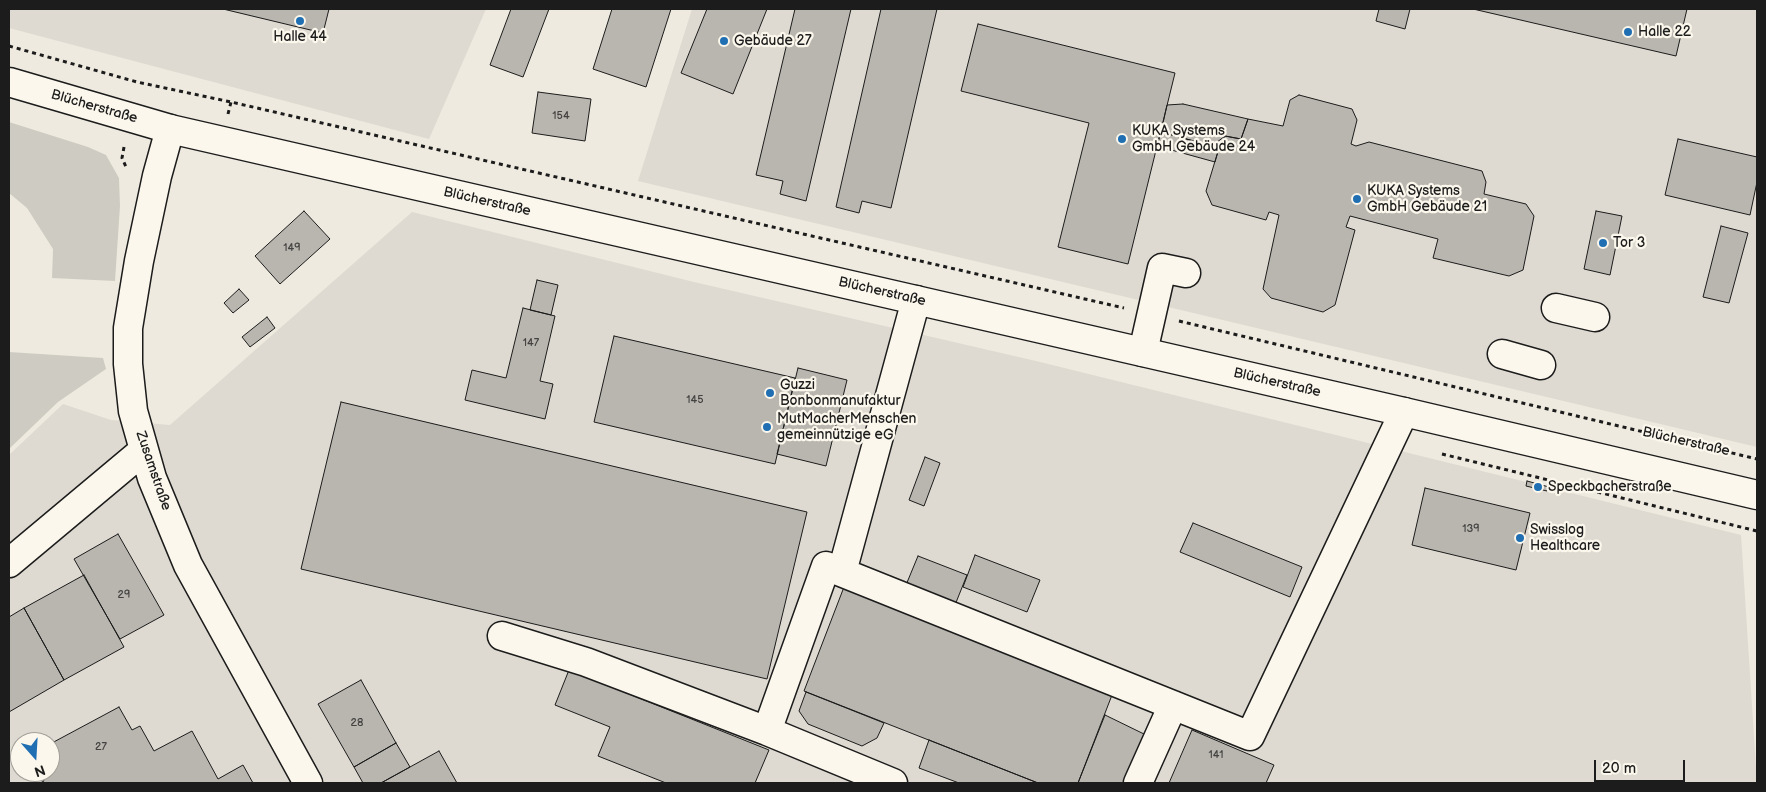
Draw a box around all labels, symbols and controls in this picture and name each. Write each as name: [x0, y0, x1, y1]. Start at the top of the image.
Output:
marker: Halle 44: [294, 15, 306, 27]
place label: Halle 22: [1638, 24, 1691, 40]
marker: Halle 22: [1622, 26, 1634, 38]
place label: Halle 44: [273, 29, 327, 45]
place label: Gebäude 27: [734, 33, 812, 49]
marker: Gebäude 27: [718, 35, 730, 47]
street label: Blücherstraße: [49, 87, 139, 127]
house number: 154: [552, 109, 570, 123]
place label: KUKA Systems GmbH Gebäude 24: [1132, 123, 1255, 156]
marker: KUKA Systems GmbH Gebäude 24: [1116, 133, 1128, 145]
place label: KUKA Systems GmbH Gebäude 21: [1367, 183, 1487, 216]
street label: Blücherstraße: [442, 184, 532, 220]
marker: KUKA Systems GmbH Gebäude 21: [1351, 193, 1363, 205]
place label: Tor 3: [1613, 235, 1645, 251]
marker: Tor 3: [1597, 237, 1609, 249]
house number: 149: [283, 241, 301, 255]
street label: Blücherstraße: [837, 274, 927, 310]
house number: 147: [523, 336, 539, 350]
street label: Blücherstraße: [1232, 365, 1322, 401]
place label: Guzzi Bonbonmanufaktur: [780, 377, 900, 410]
marker: Guzzi Bonbonmanufaktur: [764, 387, 776, 399]
house number: 145: [686, 393, 704, 407]
place label: MutMacherMenschen gemeinnützige eG: [777, 411, 916, 444]
marker: MutMacherMenschen gemeinnützige eG: [761, 421, 773, 433]
street label: Blücherstraße: [1641, 424, 1731, 460]
street label: Zusamstraße: [132, 429, 174, 513]
place label: Speckbacherstraße: [1548, 479, 1672, 495]
marker: Speckbacherstraße: [1532, 481, 1544, 493]
house number: 139: [1462, 522, 1480, 536]
place label: Swisslog Healthcare: [1530, 522, 1600, 554]
marker: Swisslog Healthcare: [1514, 532, 1526, 544]
house number: 29: [118, 588, 130, 602]
house number: 28: [351, 716, 363, 730]
north arrow: [10, 732, 60, 782]
house number: 27: [95, 740, 107, 754]
house number: 141: [1208, 748, 1224, 762]
scale bar: [1596, 750, 1687, 782]
text: 20 m: [1602, 759, 1636, 778]
text: N: [32, 761, 47, 780]

